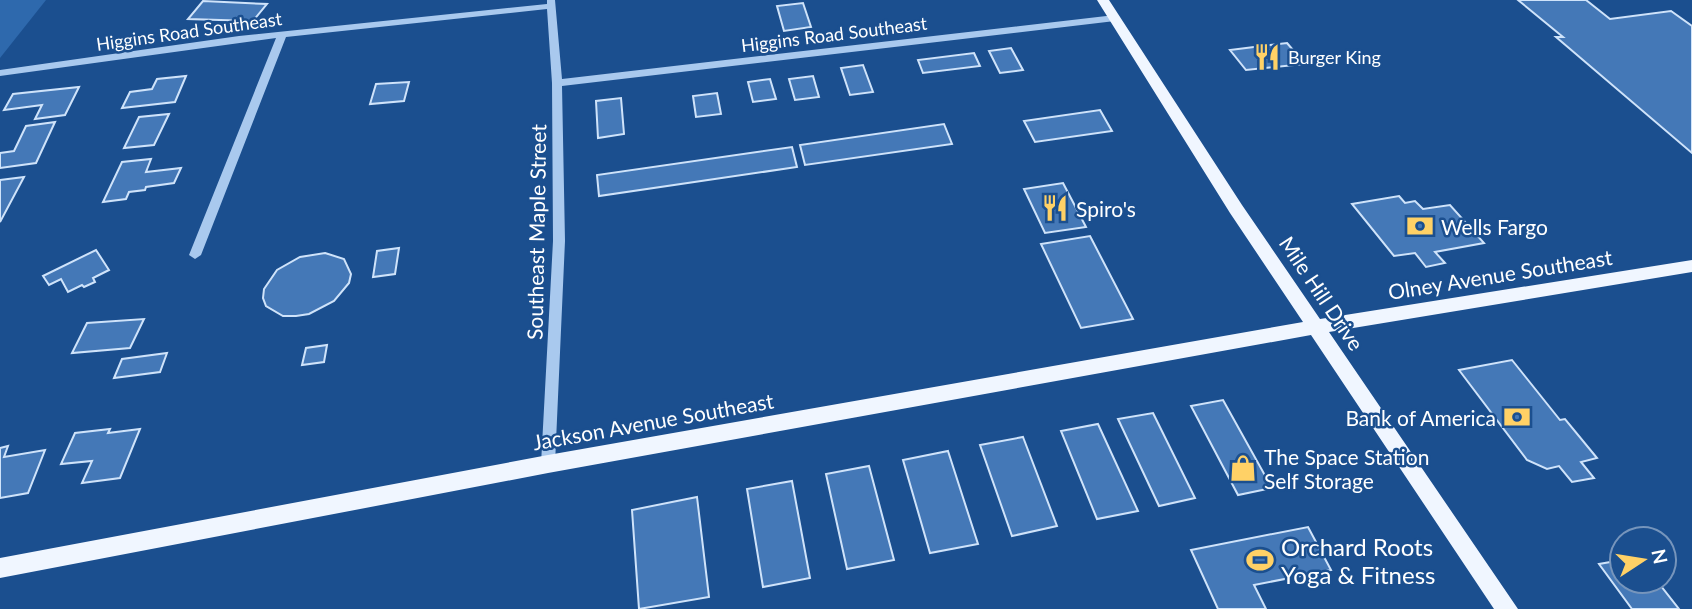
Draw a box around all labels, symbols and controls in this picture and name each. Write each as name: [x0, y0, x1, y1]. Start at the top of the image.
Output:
street label: Higgins Road Southeast: [95, 7, 284, 55]
street label: Higgins Road Southeast: [740, 12, 929, 56]
restaurant icon: Burger King: [1252, 42, 1282, 72]
place label: Burger King: [1288, 46, 1381, 68]
street label: Southeast Maple Street: [522, 123, 550, 340]
restaurant icon: Spiro's: [1040, 193, 1070, 223]
place label: Spiro's: [1076, 196, 1136, 221]
bank icon: Wells Fargo: [1405, 211, 1435, 241]
place label: Wells Fargo: [1441, 214, 1548, 239]
street label: Mile Hill Drive: [1275, 231, 1369, 355]
street label: Olney Avenue Southeast: [1386, 244, 1614, 304]
street label: Jackson Avenue Southeast: [531, 387, 776, 455]
bank icon: Bank of America: [1502, 402, 1532, 432]
place label: Bank of America: [1345, 405, 1496, 430]
place label: The Space Station Self Storage: [1264, 444, 1429, 493]
shop icon: The Space Station Self Storage: [1228, 453, 1258, 483]
north arrow: [1608, 525, 1678, 595]
place label: Orchard Roots Yoga & Fitness: [1281, 532, 1435, 589]
sports icon: Orchard Roots Yoga & Fitness: [1245, 545, 1275, 575]
text: N: [1647, 547, 1673, 566]

